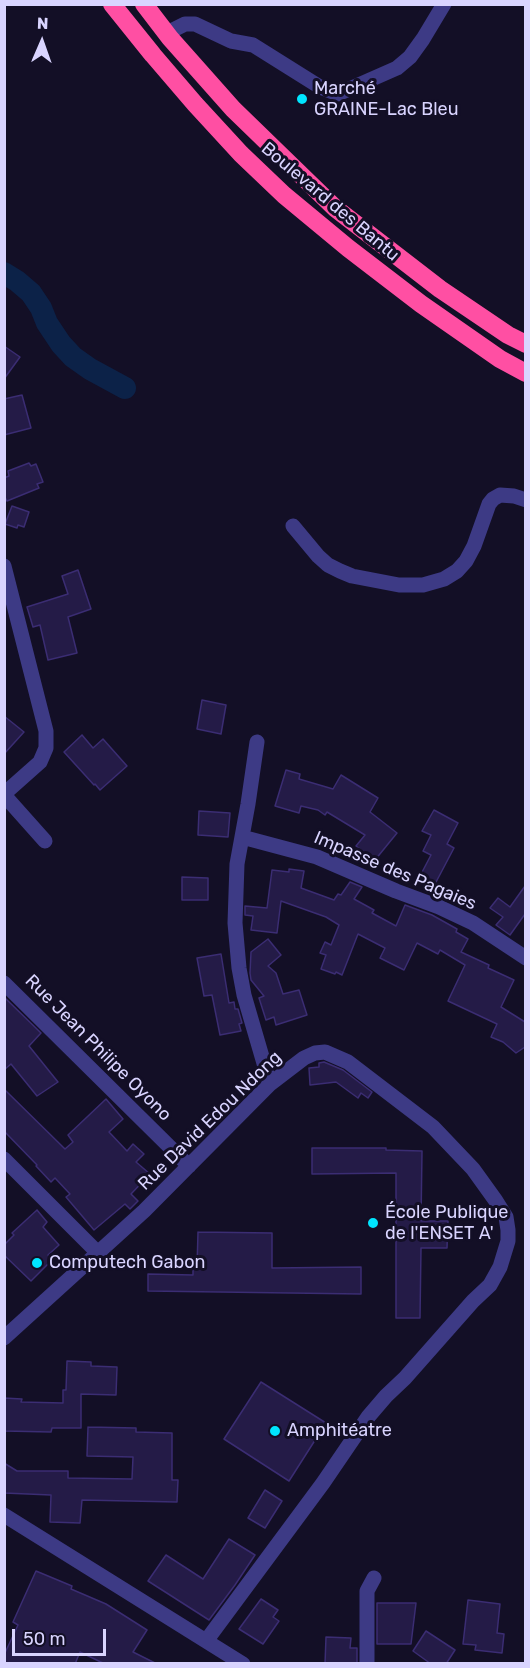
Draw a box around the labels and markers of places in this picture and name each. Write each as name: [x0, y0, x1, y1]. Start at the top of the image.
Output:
place label: Marché GRAINE-Lac Bleu: [314, 78, 458, 121]
marker: Marché GRAINE-Lac Bleu: [295, 92, 309, 106]
place label: École Publique de l'ENSET A': [385, 1202, 508, 1244]
marker: École Publique de l'ENSET A': [366, 1216, 380, 1230]
place label: Computech Gabon: [49, 1252, 205, 1274]
marker: Computech Gabon: [30, 1256, 44, 1270]
place label: Amphitéatre: [287, 1420, 392, 1442]
marker: Amphitéatre: [268, 1424, 282, 1438]

